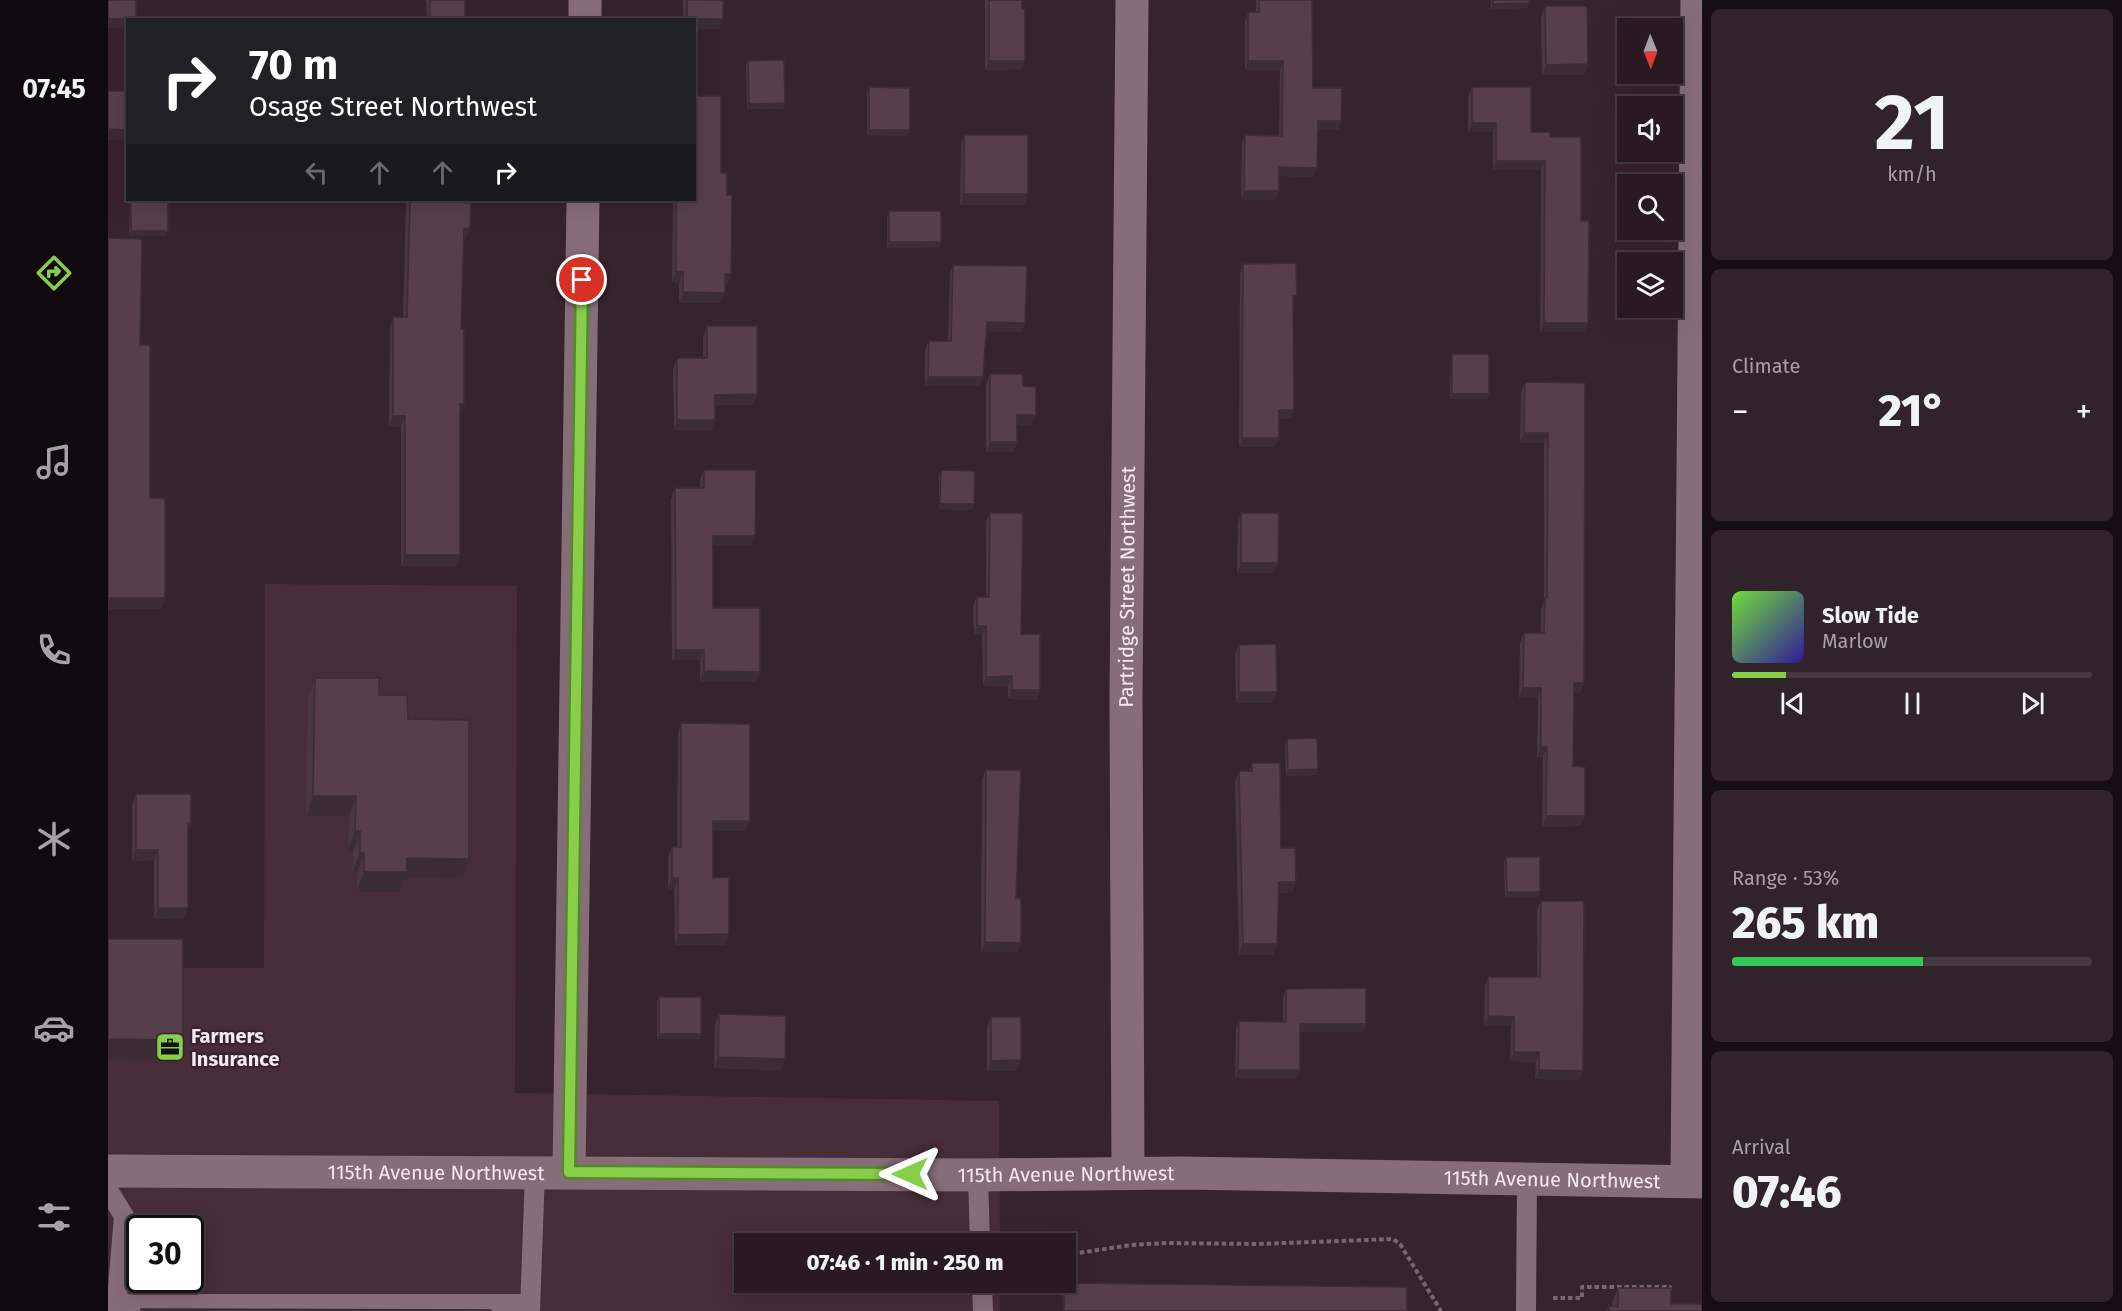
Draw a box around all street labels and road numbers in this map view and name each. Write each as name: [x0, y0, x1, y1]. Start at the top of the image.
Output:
street label: Partridge Street Northwest: [1114, 465, 1140, 708]
street label: 115th Avenue Northwest: [328, 1160, 545, 1185]
street label: 115th Avenue Northwest: [958, 1161, 1175, 1187]
street label: 115th Avenue Northwest: [1443, 1166, 1661, 1193]

